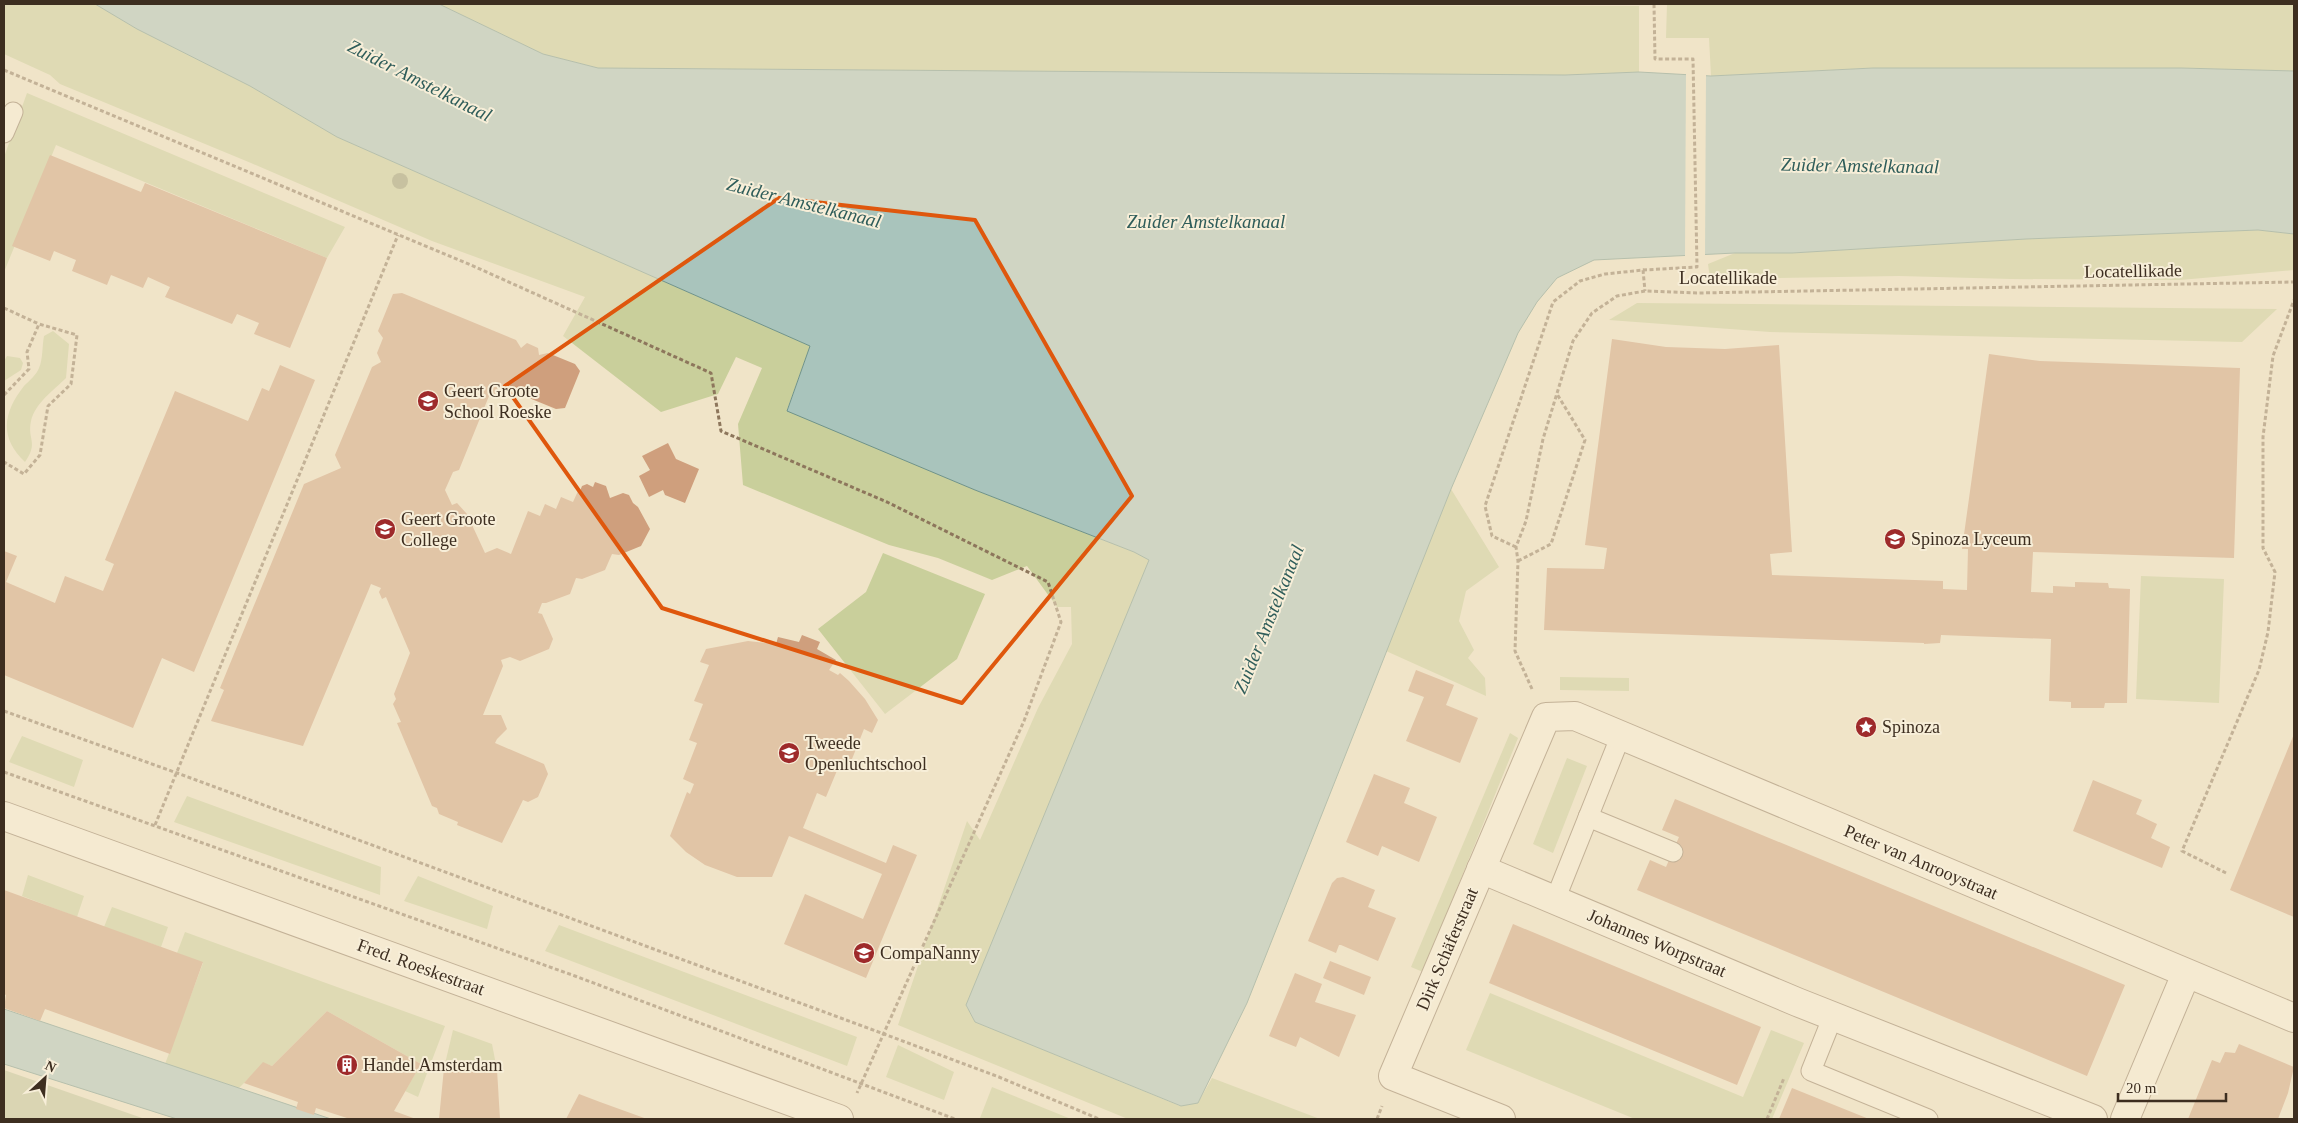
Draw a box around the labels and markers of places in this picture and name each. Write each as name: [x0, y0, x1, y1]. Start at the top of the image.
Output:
place label: Geert Groote School Roeske: [444, 381, 552, 422]
school or university icon: Geert Groote School Roeske: [416, 389, 440, 413]
place label: Geert Groote College: [401, 509, 495, 550]
school or university icon: Geert Groote College: [373, 517, 397, 541]
school or university icon: Spinoza Lyceum: [1883, 527, 1907, 551]
place label: Spinoza Lyceum: [1911, 529, 2031, 549]
place icon: Spinoza: [1854, 715, 1878, 739]
place label: Spinoza: [1882, 717, 1940, 737]
place label: Tweede Openluchtschool: [805, 733, 927, 774]
school or university icon: Tweede Openluchtschool: [777, 741, 801, 765]
school or university icon: CompaNanny: [852, 941, 876, 965]
place label: CompaNanny: [880, 943, 980, 963]
building icon: Handel Amsterdam: [335, 1053, 359, 1077]
place label: Handel Amsterdam: [363, 1055, 502, 1075]

